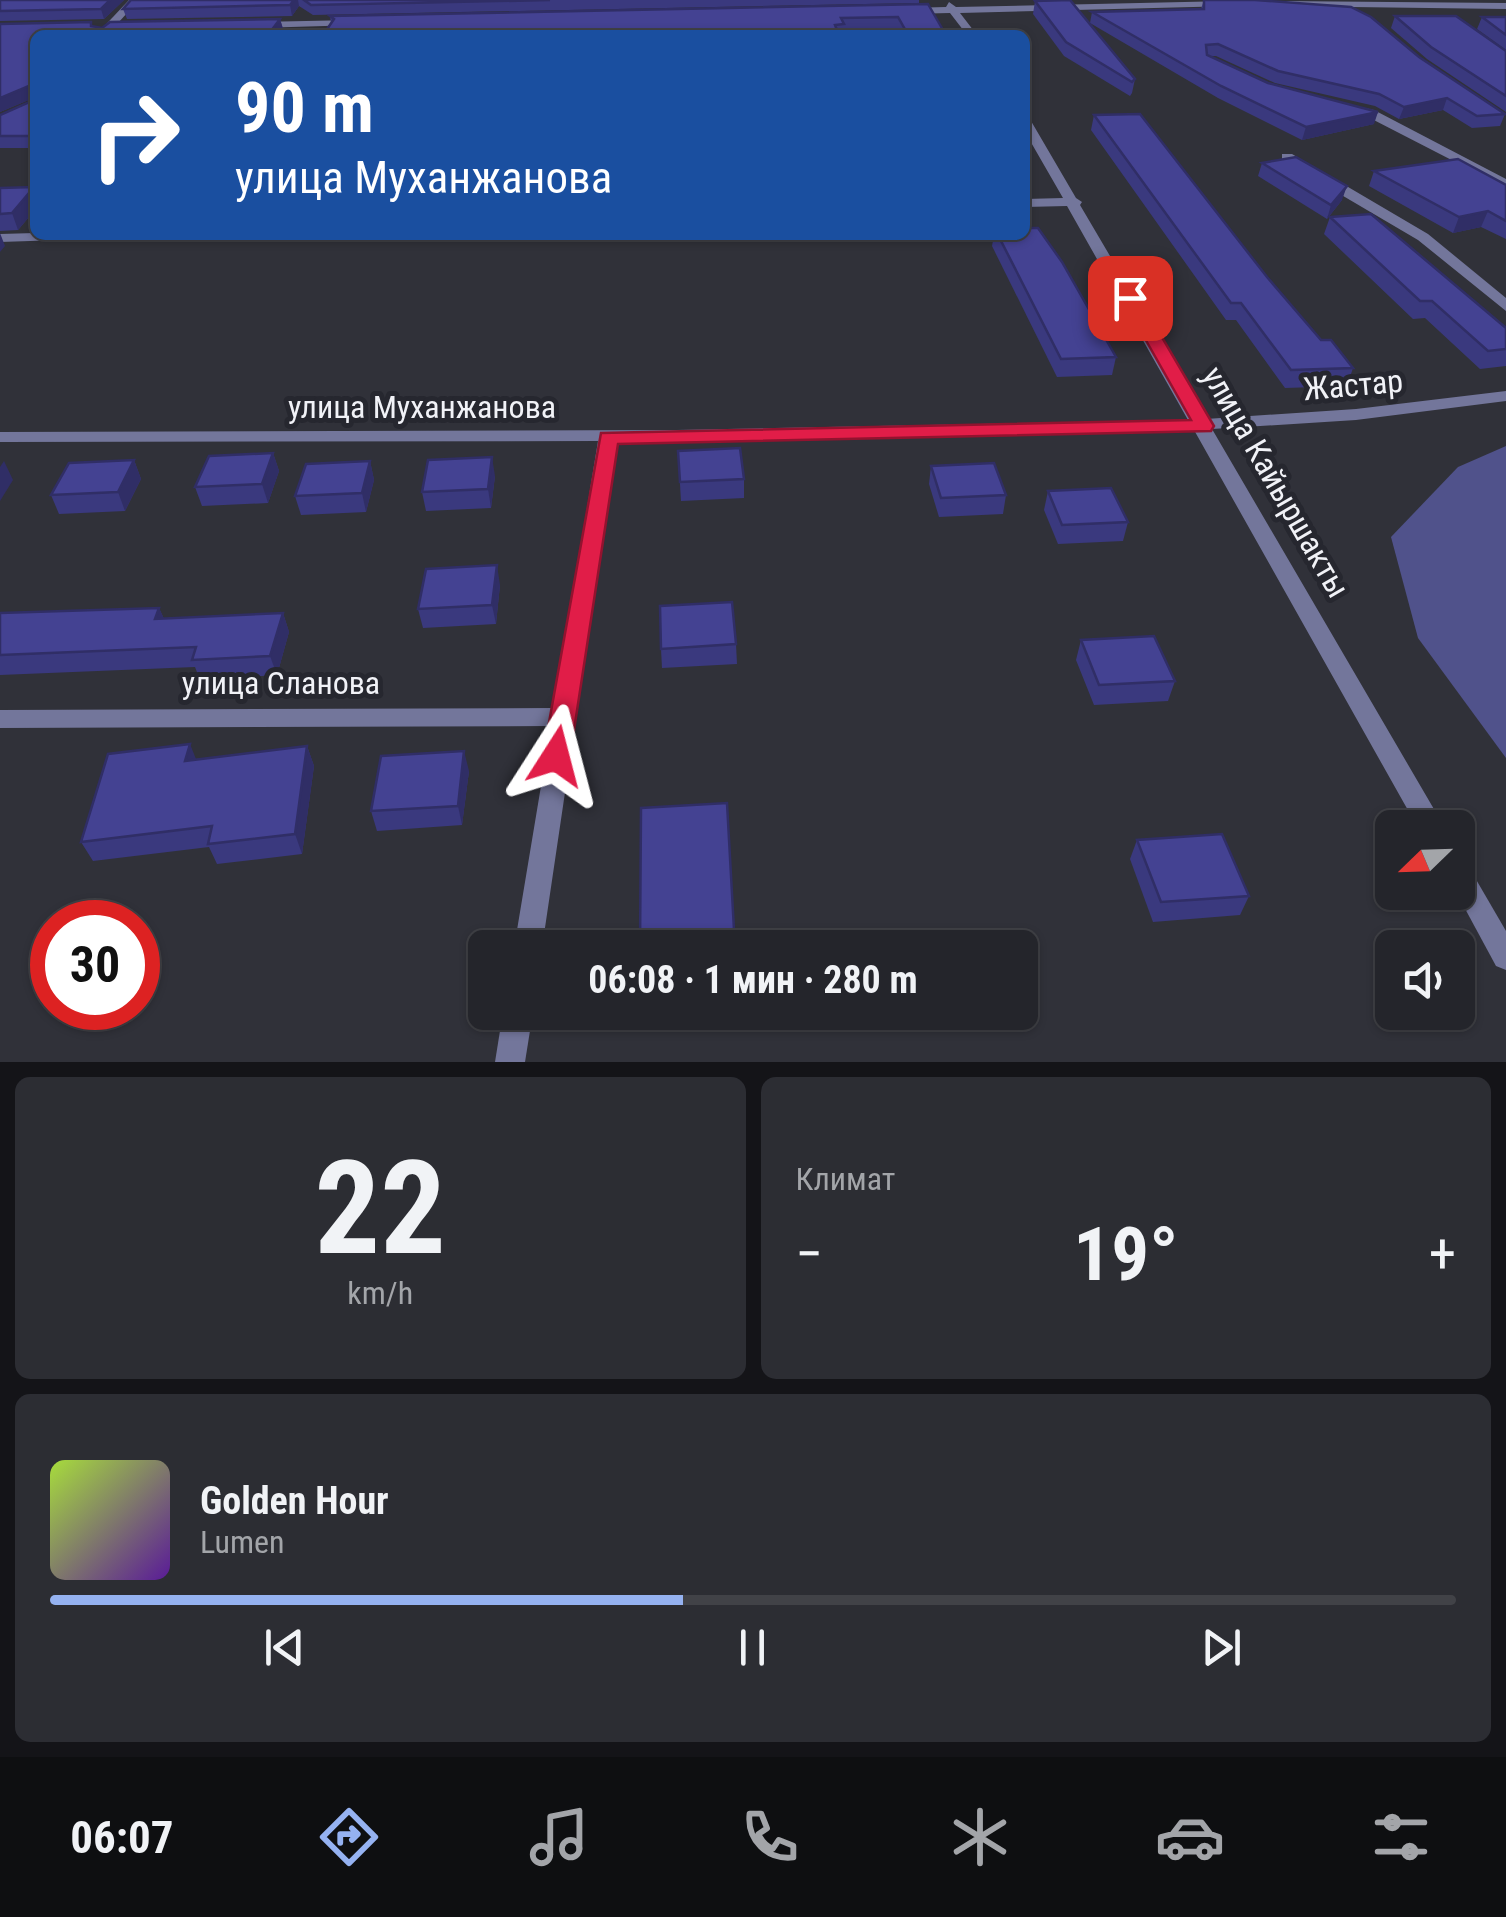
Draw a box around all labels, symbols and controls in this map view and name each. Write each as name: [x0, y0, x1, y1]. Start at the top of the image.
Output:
text: 90 m: [235, 67, 374, 149]
icon: right: [70, 70, 200, 200]
text: улица Муханжанова: [235, 151, 612, 204]
pin: [1088, 256, 1173, 341]
icon: arrive: [1103, 271, 1158, 326]
street label: улица Кайыршакты: [1194, 360, 1358, 604]
street label: Жастар: [1302, 362, 1404, 408]
street label: улица Муханжанова: [288, 388, 556, 426]
street label: улица Сланова: [182, 664, 380, 702]
position arrow: [504, 704, 608, 808]
north arrow: [1375, 810, 1475, 910]
map controls: [1375, 810, 1475, 1030]
speed limit sign: 30: [30, 900, 160, 1030]
button: sound: [1375, 930, 1475, 1030]
text: 06:08 · 1 мин · 280 m: [588, 958, 918, 1002]
text: 22: [315, 1132, 446, 1285]
text: Климат: [796, 1160, 895, 1198]
text: 19°: [1073, 1210, 1178, 1298]
text: −: [796, 1222, 823, 1286]
text: +: [1429, 1222, 1456, 1286]
text: km/h: [347, 1274, 413, 1312]
text: Golden Hour: [200, 1479, 389, 1523]
text: Lumen: [200, 1523, 285, 1561]
icon: previous: [257, 1620, 312, 1675]
icon: pause: [725, 1620, 780, 1675]
icon: next: [1194, 1620, 1249, 1675]
icon: directions: [314, 1802, 384, 1872]
icon: music: [524, 1802, 594, 1872]
icon: phone: [735, 1802, 805, 1872]
icon: climate: [945, 1802, 1015, 1872]
icon: car: [1155, 1802, 1225, 1872]
icon: filters: [1366, 1802, 1436, 1872]
text: 06:07: [70, 1811, 173, 1864]

